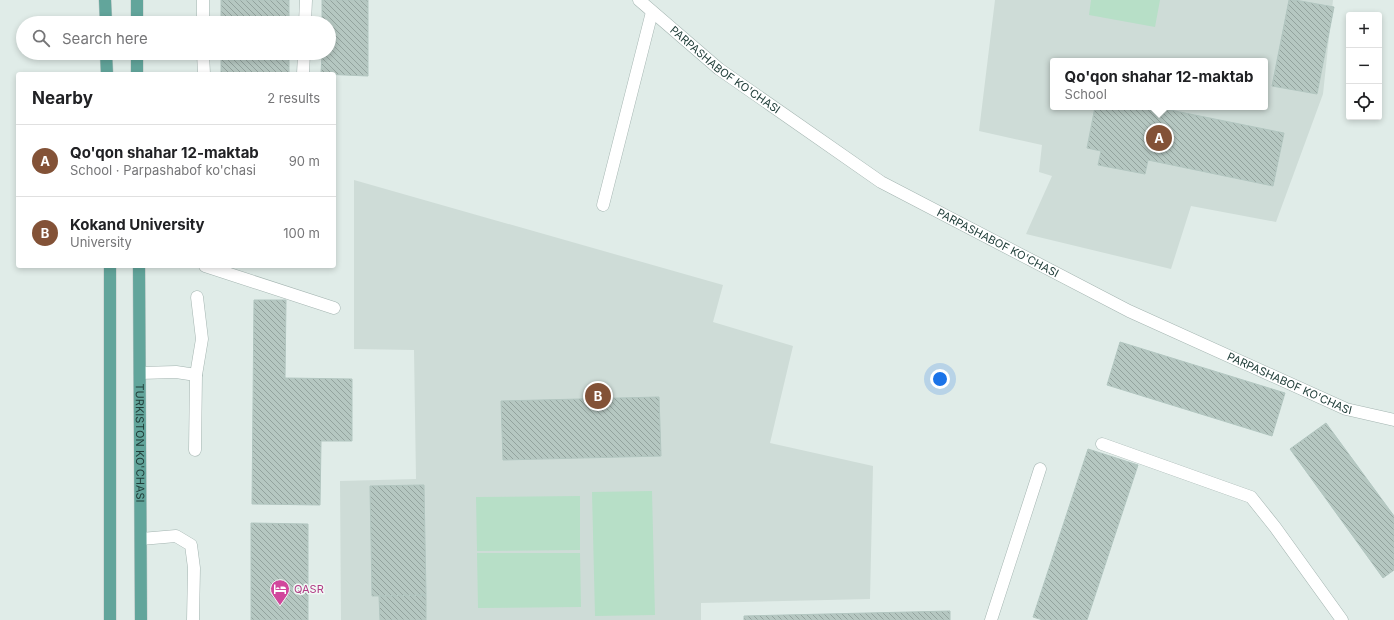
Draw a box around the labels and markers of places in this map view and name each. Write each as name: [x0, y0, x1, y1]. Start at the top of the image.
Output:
pin: A: [1146, 123, 1172, 153]
pin: B: [585, 381, 611, 411]
hotel icon: QASR: [269, 578, 291, 606]
place label: QASR: [294, 582, 324, 596]

